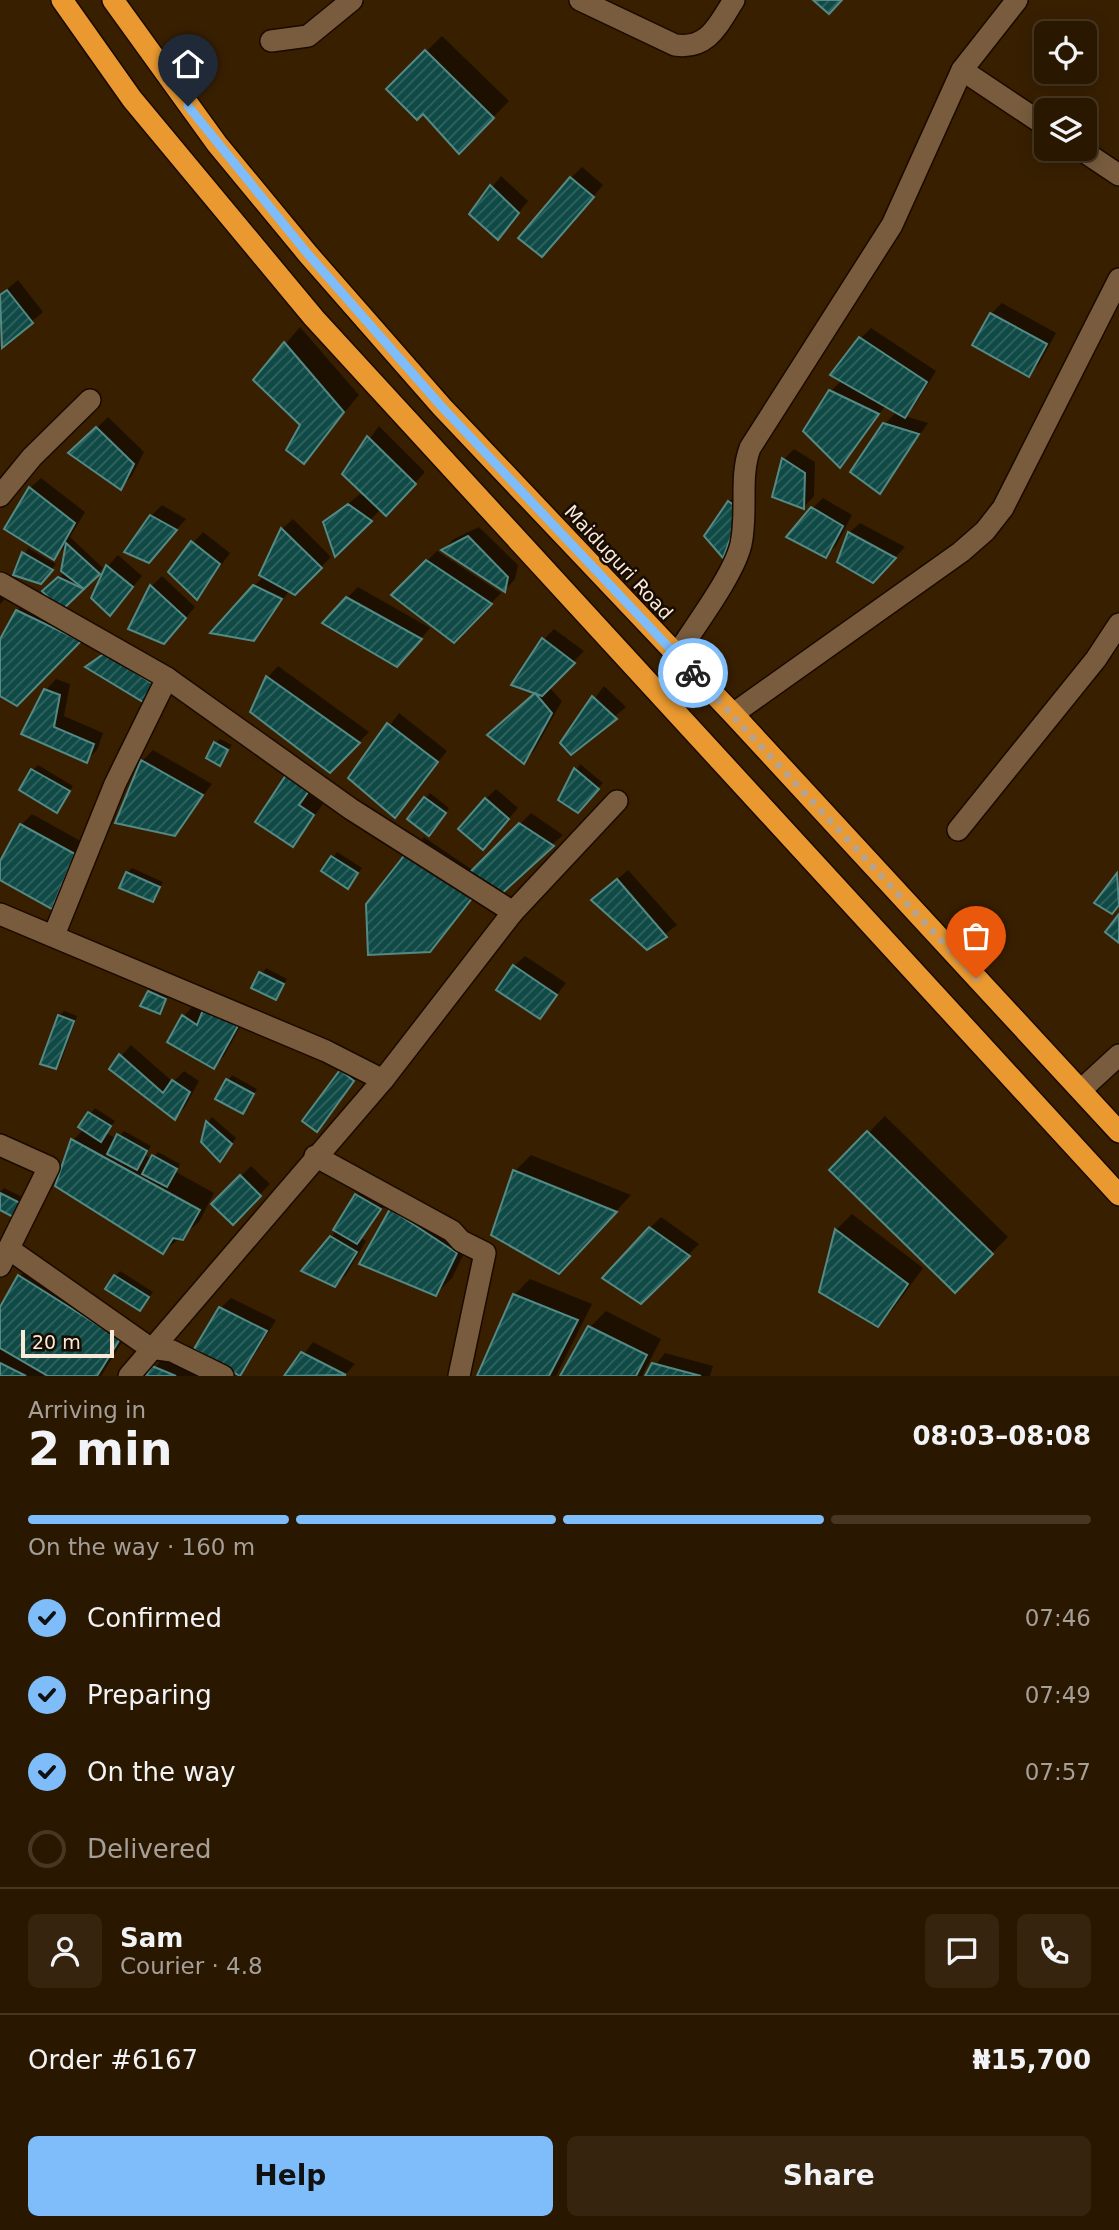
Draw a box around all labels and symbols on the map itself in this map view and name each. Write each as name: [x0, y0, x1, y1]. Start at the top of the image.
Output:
pin: [158, 34, 218, 106]
street label: Maiduguri Road: [560, 500, 678, 624]
courier: [658, 638, 728, 708]
pin: [946, 906, 1006, 978]
scale bar: [21, 1327, 114, 1359]

